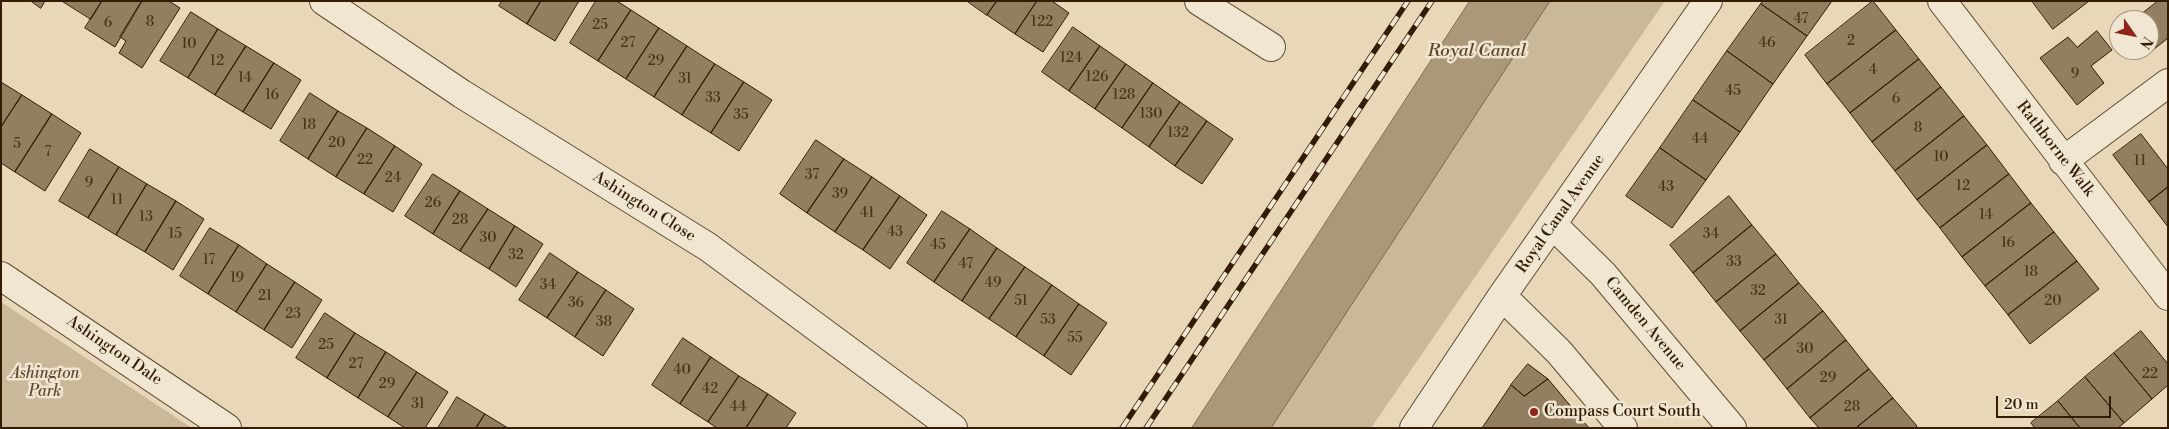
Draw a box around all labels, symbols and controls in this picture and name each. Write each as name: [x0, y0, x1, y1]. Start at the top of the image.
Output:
north arrow: [2109, 10, 2159, 60]
house number: 47: [1794, 12, 1808, 28]
house number: 8: [146, 15, 154, 31]
house number: 122: [1031, 15, 1053, 31]
house number: 6: [104, 16, 112, 32]
house number: 25: [592, 18, 608, 34]
text: N: [2135, 33, 2156, 52]
house number: 2: [1847, 34, 1855, 50]
house number: 27: [621, 36, 635, 52]
house number: 46: [1759, 36, 1775, 52]
house number: 10: [182, 37, 196, 53]
water label: Royal Canal: [1428, 41, 1526, 63]
house number: 124: [1060, 51, 1082, 67]
house number: 12: [210, 54, 224, 70]
house number: 29: [648, 54, 664, 70]
house number: 4: [1869, 63, 1877, 79]
house number: 9: [2071, 67, 2079, 83]
house number: 126: [1086, 70, 1108, 86]
house number: 14: [238, 71, 252, 87]
house number: 31: [678, 72, 692, 88]
house number: 45: [1725, 84, 1741, 100]
house number: 16: [265, 88, 279, 104]
house number: 128: [1113, 88, 1135, 104]
house number: 33: [705, 91, 721, 107]
house number: 6: [1892, 92, 1900, 108]
street label: Rathborne Walk: [2012, 97, 2098, 201]
house number: 130: [1139, 107, 1163, 123]
house number: 35: [733, 108, 749, 124]
house number: 18: [302, 118, 316, 134]
house number: 8: [1914, 121, 1922, 137]
house number: 132: [1167, 126, 1189, 142]
house number: 44: [1692, 132, 1708, 148]
house number: 20: [328, 136, 346, 152]
house number: 5: [13, 137, 21, 153]
house number: 7: [44, 145, 52, 161]
house number: 10: [1934, 150, 1948, 166]
street label: Royal Canal Avenue: [1513, 151, 1609, 277]
house number: 22: [357, 153, 373, 169]
house number: 11: [2134, 154, 2146, 170]
street label: Ashington Close: [589, 168, 699, 246]
house number: 37: [805, 168, 819, 184]
house number: 24: [385, 171, 401, 187]
house number: 9: [85, 176, 93, 192]
house number: 12: [1956, 179, 1970, 195]
house number: 43: [1658, 180, 1674, 196]
house number: 39: [832, 187, 848, 203]
house number: 11: [111, 193, 123, 209]
house number: 26: [425, 196, 441, 212]
house number: 41: [860, 206, 874, 222]
house number: 14: [1979, 208, 1993, 224]
house number: 13: [139, 210, 153, 226]
house number: 28: [452, 213, 468, 229]
house number: 43: [887, 225, 903, 241]
house number: 15: [168, 227, 182, 243]
house number: 34: [1703, 227, 1719, 243]
house number: 30: [479, 231, 497, 247]
house number: 16: [2001, 236, 2015, 252]
house number: 45: [930, 238, 946, 254]
house number: 32: [508, 248, 524, 264]
house number: 17: [203, 253, 215, 269]
house number: 33: [1726, 255, 1742, 271]
house number: 47: [959, 257, 973, 273]
house number: 18: [2024, 265, 2038, 281]
house number: 19: [230, 271, 244, 287]
street label: Camden Avenue: [1600, 273, 1690, 375]
house number: 49: [985, 276, 1001, 292]
house number: 34: [540, 278, 556, 294]
house number: 32: [1750, 284, 1766, 300]
house number: 21: [258, 289, 272, 305]
house number: 51: [1014, 294, 1028, 310]
house number: 20: [2044, 294, 2062, 310]
house number: 36: [568, 296, 584, 312]
house number: 23: [285, 307, 301, 323]
street label: Ashington Dale: [63, 312, 165, 390]
house number: 53: [1040, 313, 1056, 329]
house number: 31: [1774, 313, 1788, 329]
house number: 38: [596, 315, 612, 331]
house number: 55: [1067, 331, 1083, 347]
house number: 25: [318, 338, 334, 354]
house number: 30: [1796, 342, 1814, 358]
house number: 27: [349, 357, 363, 373]
house number: 40: [673, 363, 691, 379]
park label: Ashington Park: [10, 364, 80, 402]
house number: 22: [2142, 367, 2158, 383]
house number: 29: [1820, 371, 1836, 387]
house number: 29: [379, 377, 395, 393]
house number: 42: [702, 382, 718, 398]
scale bar: [1999, 386, 2114, 418]
text: 20 m: [2004, 395, 2039, 414]
house number: 31: [411, 397, 425, 413]
house number: 44: [730, 400, 746, 416]
house number: 28: [1844, 400, 1860, 416]
place label: Compass Court South: [1544, 402, 1701, 422]
marker: Compass Court South: [1528, 406, 1540, 418]

